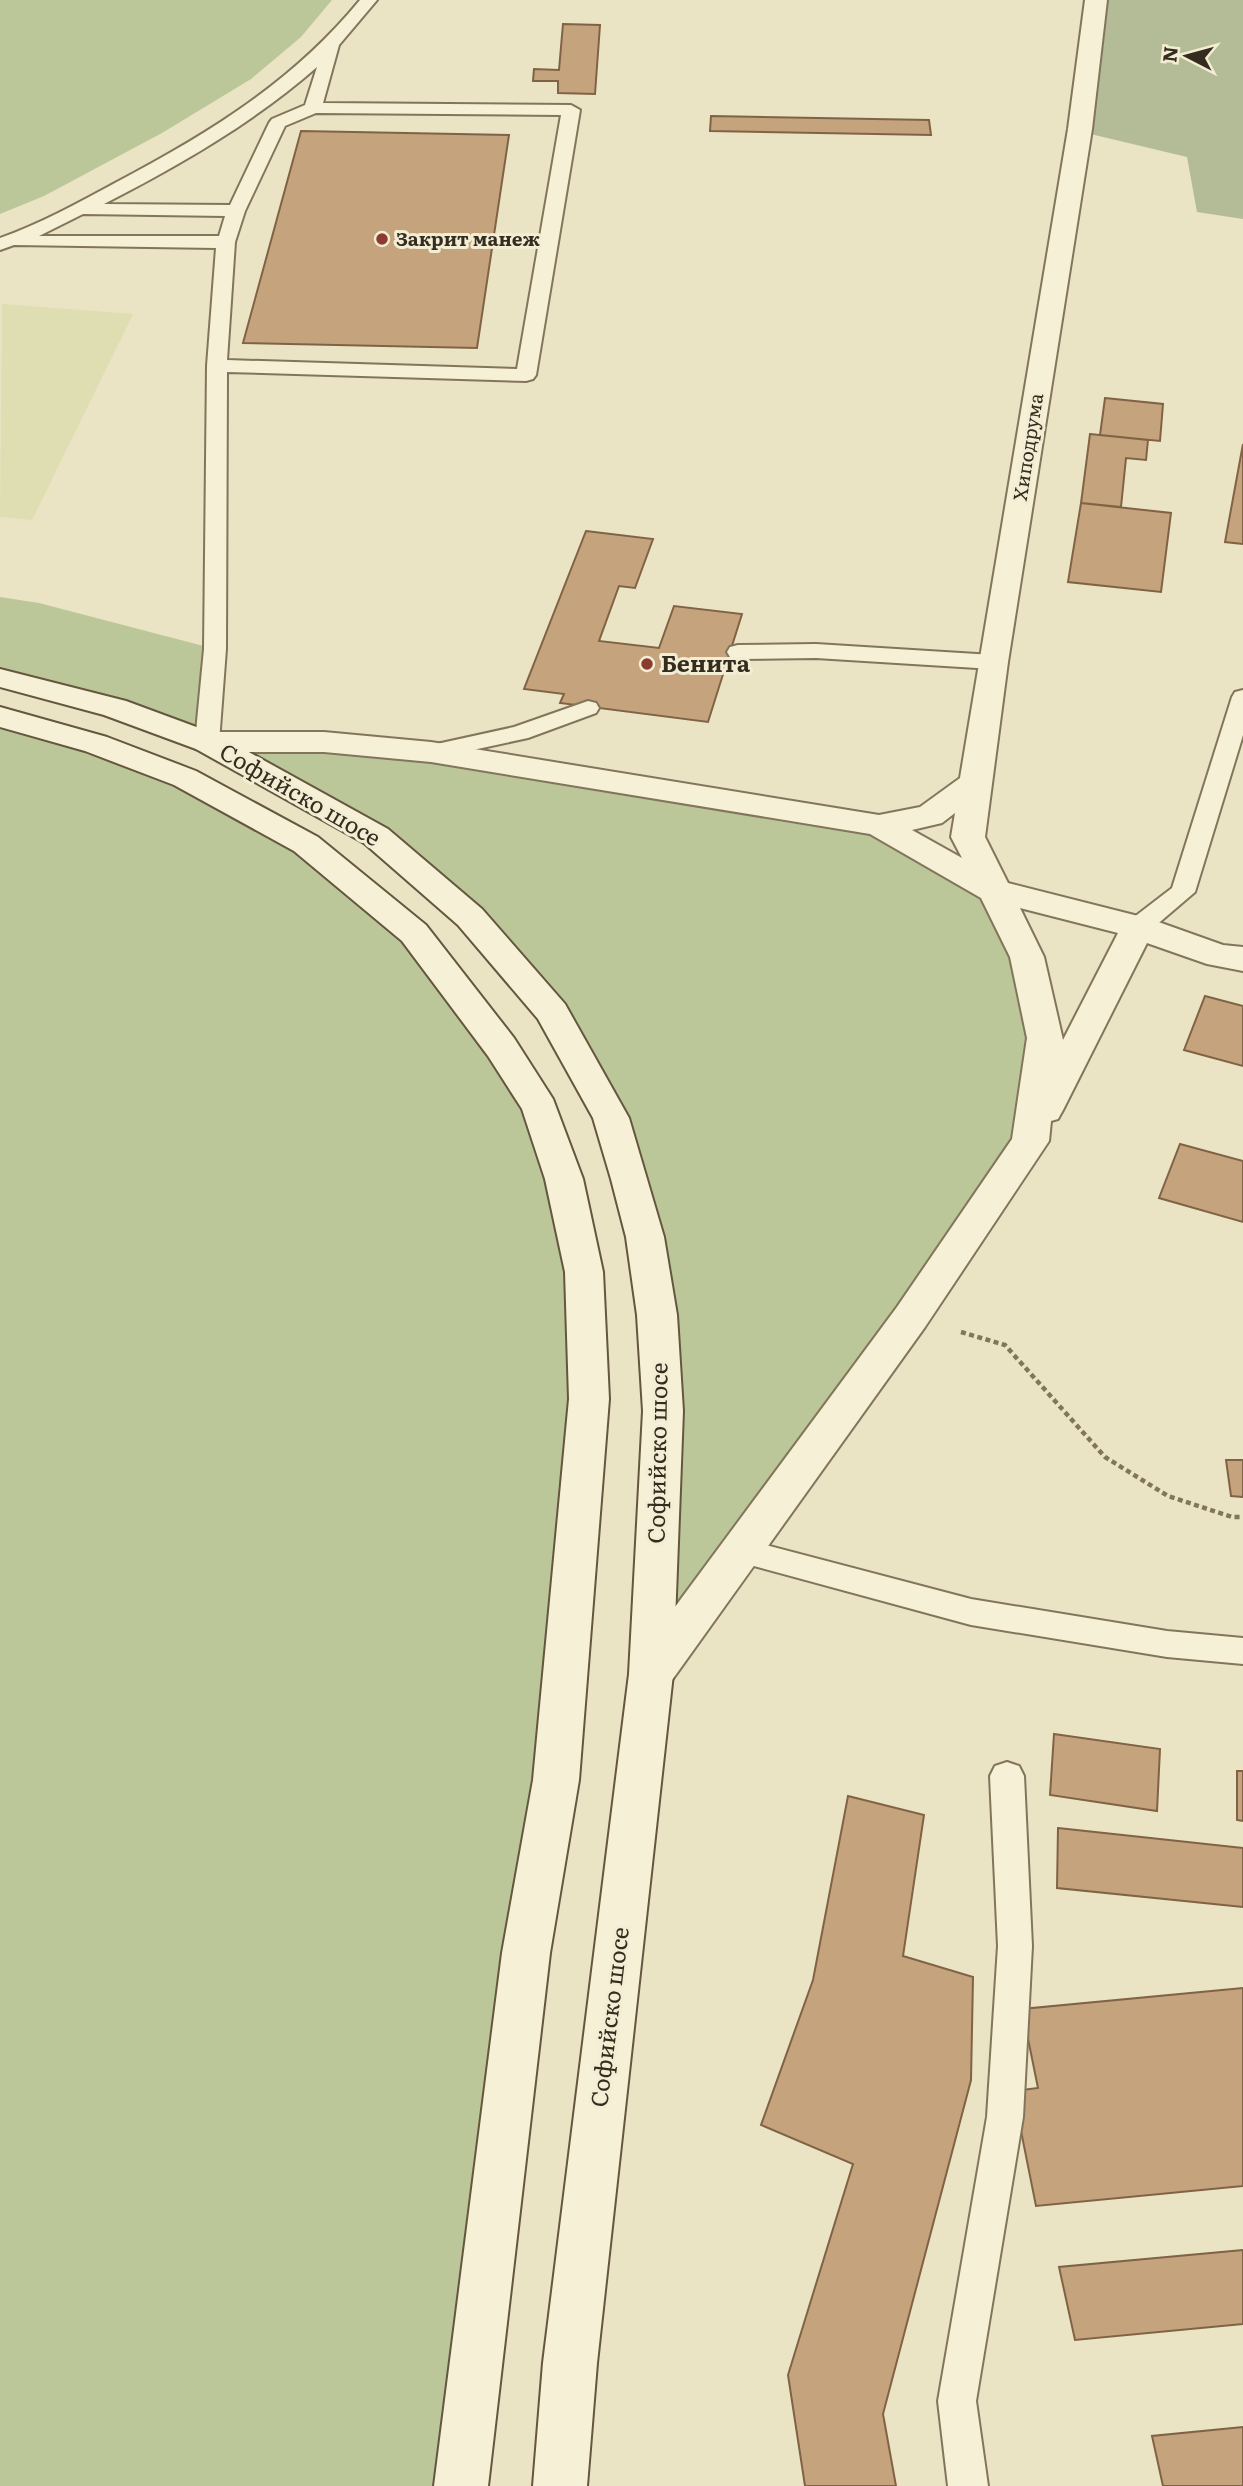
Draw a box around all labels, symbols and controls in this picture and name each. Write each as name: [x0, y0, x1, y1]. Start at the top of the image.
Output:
north arrow: [1152, 21, 1222, 91]
text: N: [1154, 45, 1184, 64]
place label: Закрит манеж: [396, 224, 541, 252]
marker: Закрит манеж: [374, 231, 390, 247]
street label: Хиподрума: [1005, 390, 1049, 503]
place label: Бенита: [661, 645, 751, 679]
marker: Бенита: [639, 656, 655, 672]
street label: Софийско шосе: [214, 733, 388, 853]
street label: Софийско шосе: [637, 1362, 675, 1544]
street label: Софийско шосе: [580, 1925, 636, 2109]

